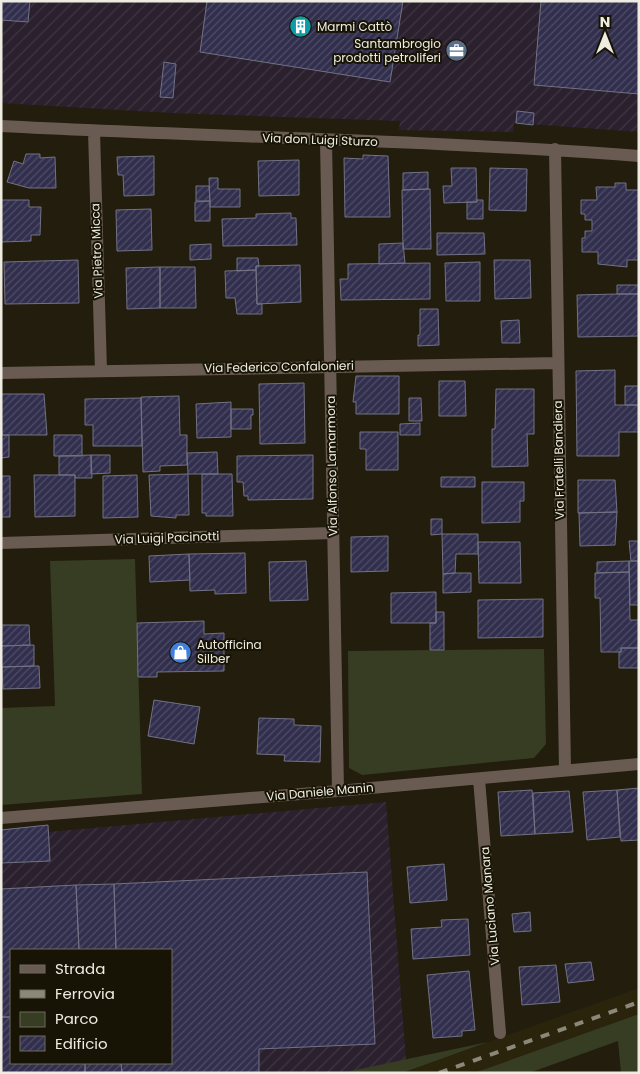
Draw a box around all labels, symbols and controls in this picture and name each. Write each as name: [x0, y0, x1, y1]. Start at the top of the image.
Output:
north arrow: [580, 10, 630, 60]
text: N: [600, 12, 610, 32]
building icon: Marmi Cattò: [289, 15, 313, 39]
place label: Marmi Cattò: [317, 18, 393, 35]
place label: Santambrogio prodotti petroliferi: [333, 35, 441, 66]
office icon: Santambrogio prodotti petroliferi: [445, 39, 469, 63]
street label: Via don Luigi Sturzo: [262, 129, 379, 150]
street label: Via Pietro Micca: [86, 203, 107, 299]
street label: Via Federico Confalonieri: [204, 357, 354, 376]
street label: Via Alfonso Lamarmora: [322, 395, 341, 537]
street label: Via Fratelli Bandiera: [549, 400, 568, 520]
street label: Via Luigi Pacinotti: [114, 527, 220, 548]
place label: Autofficina Silber: [197, 636, 262, 667]
shop icon: Autofficina Silber: [169, 640, 193, 664]
street label: Via Daniele Manin: [266, 778, 374, 805]
street label: Via Luciano Manara: [476, 846, 503, 966]
legend: [10, 949, 172, 1064]
text: Strada: [55, 958, 105, 979]
text: Ferrovia: [55, 983, 115, 1004]
text: Parco: [55, 1008, 98, 1029]
text: Edificio: [55, 1033, 108, 1054]

